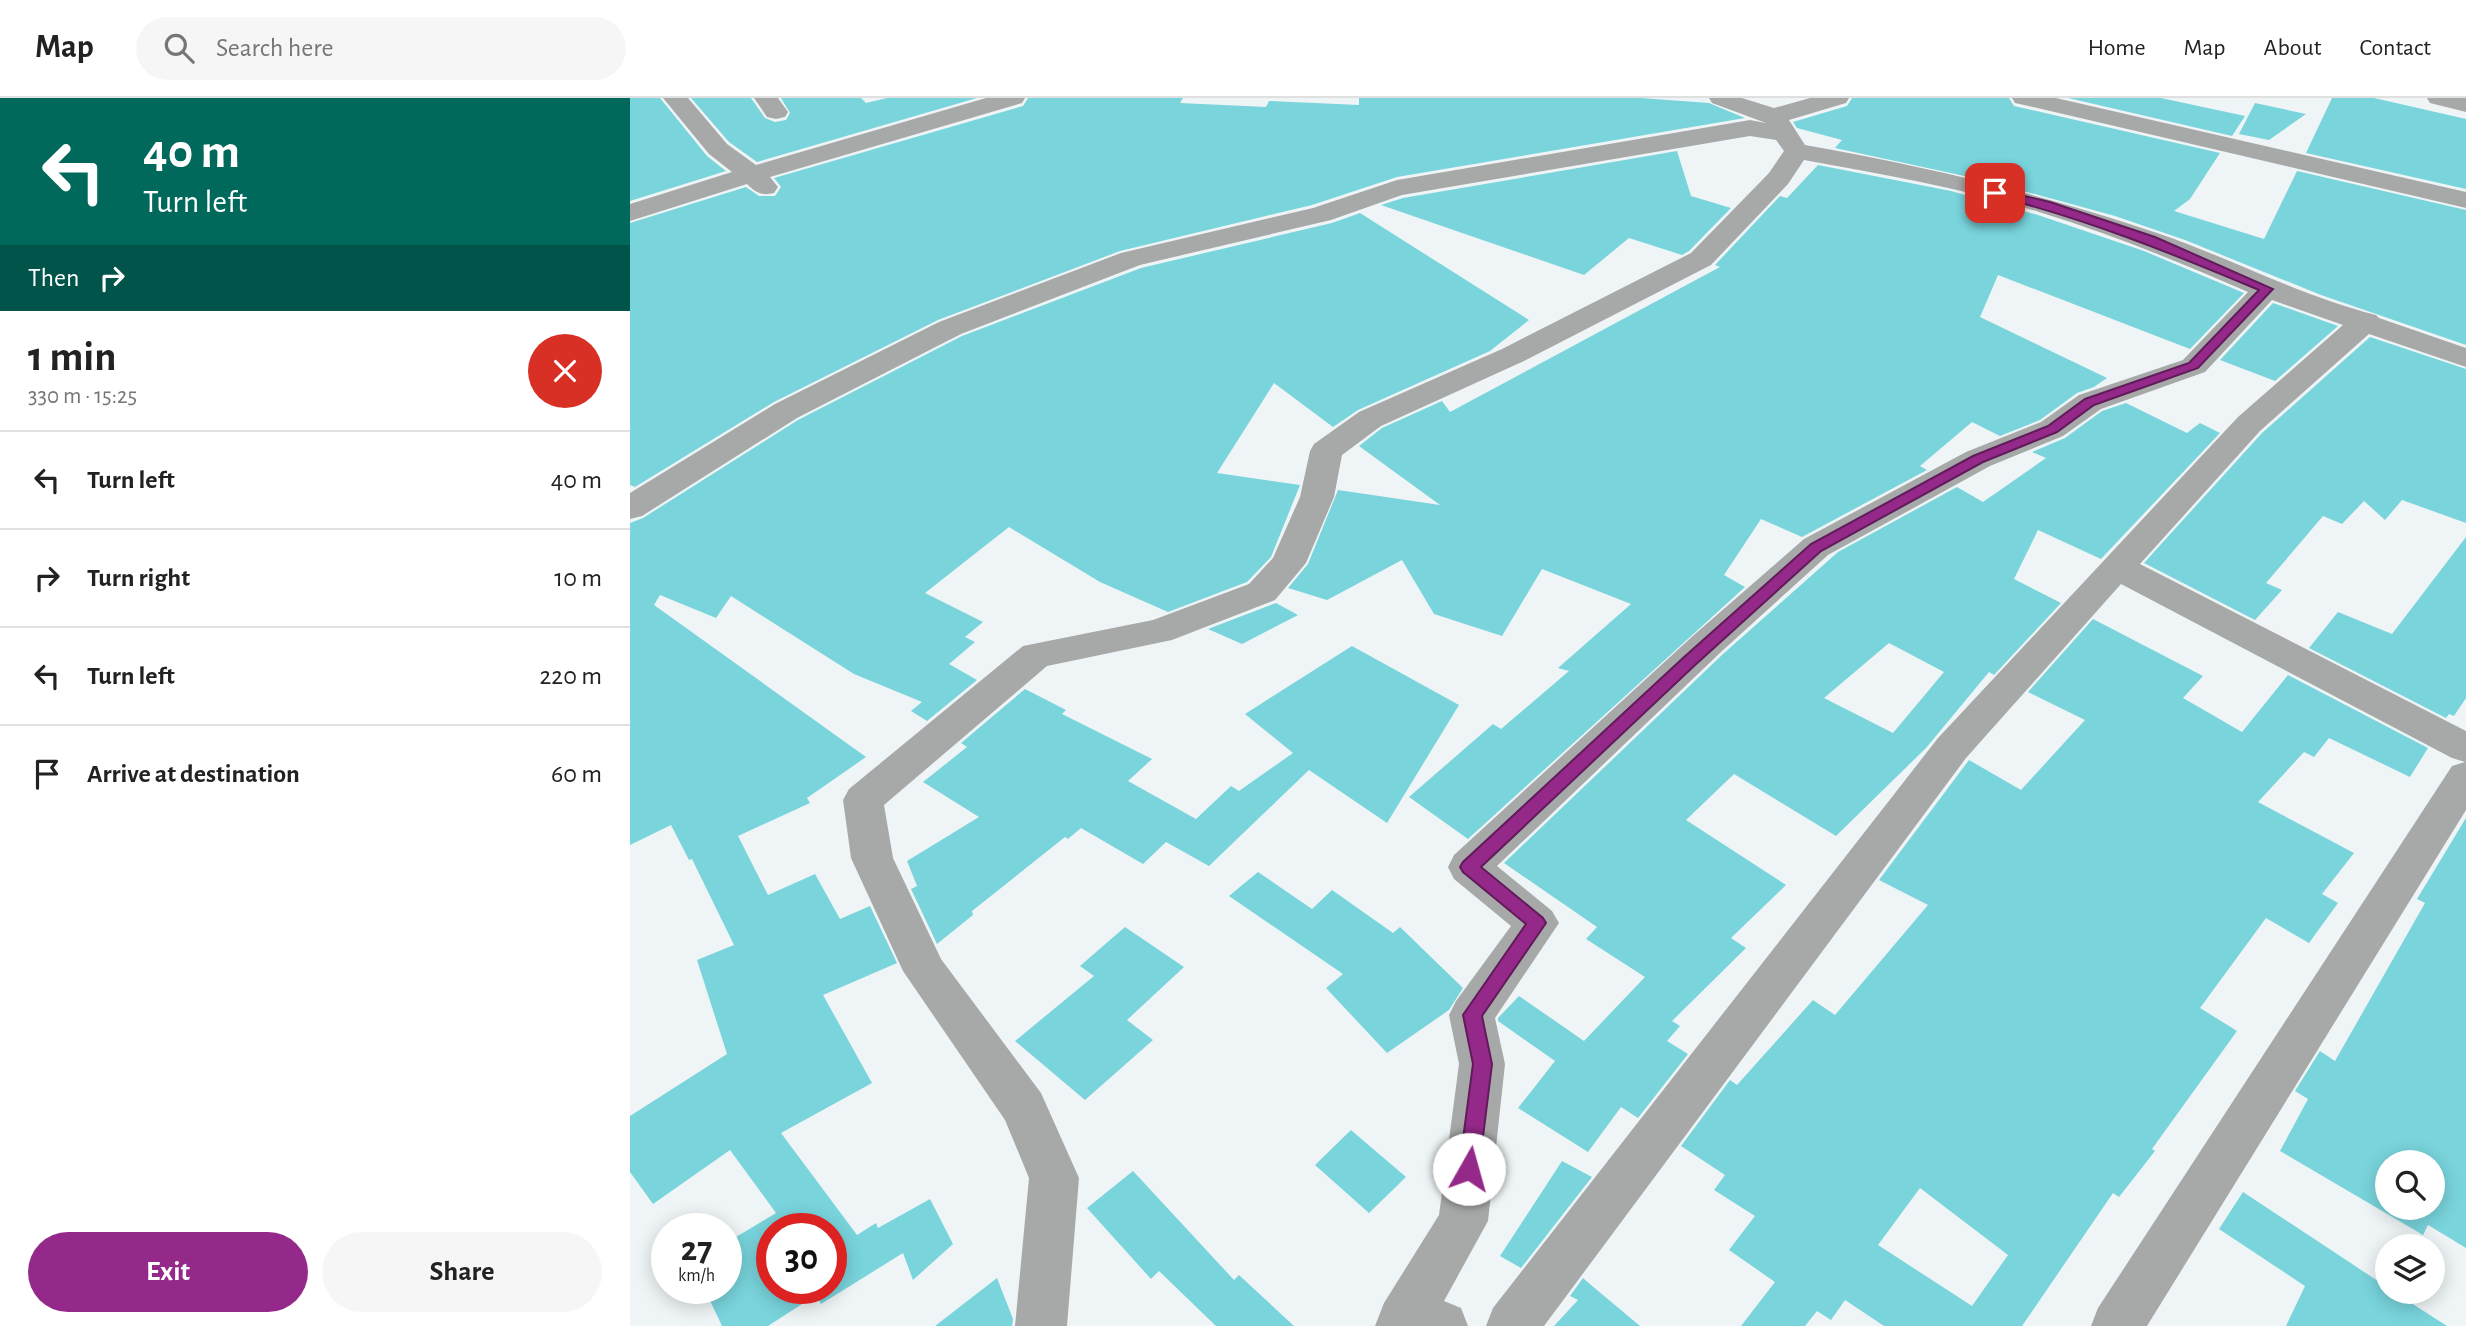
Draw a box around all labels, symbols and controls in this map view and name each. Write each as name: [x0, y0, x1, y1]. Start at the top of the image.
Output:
search box: [136, 17, 626, 80]
icon: search: [160, 29, 198, 67]
text: Map: [35, 31, 94, 64]
text: Search here: [216, 35, 334, 61]
text: Home: [2088, 36, 2146, 60]
text: Map: [2184, 36, 2226, 60]
text: About: [2264, 36, 2321, 60]
text: Contact: [2359, 36, 2431, 60]
icon: left: [28, 126, 119, 217]
text: 40 m: [143, 128, 240, 177]
pin: [1965, 163, 2025, 223]
icon: arrive: [1976, 174, 2014, 212]
text: Turn left: [143, 186, 247, 218]
icon: right: [93, 259, 131, 297]
text: Then: [28, 265, 79, 291]
button: close: [528, 334, 602, 408]
text: 1 min: [28, 336, 117, 378]
text: 330 m · 15:25: [28, 385, 137, 408]
icon: left: [28, 461, 66, 499]
text: Turn left: [87, 467, 175, 493]
text: 40 m: [551, 467, 602, 493]
icon: right: [28, 559, 66, 597]
text: Turn right: [87, 565, 190, 591]
text: 10 m: [554, 565, 602, 591]
icon: left: [28, 657, 66, 695]
text: Turn left: [87, 663, 175, 689]
text: 220 m: [540, 663, 602, 689]
icon: arrive: [28, 755, 66, 793]
text: Arrive at destination: [87, 761, 300, 787]
text: 60 m: [551, 761, 602, 787]
position arrow: [1432, 1132, 1506, 1206]
map controls: [2375, 1150, 2445, 1304]
button: search: [2375, 1150, 2445, 1220]
speed limit sign: 30: [756, 1213, 847, 1304]
button: Exit: [28, 1232, 308, 1312]
button: Share: [322, 1232, 602, 1312]
text: 27: [681, 1232, 712, 1267]
button: layers: [2375, 1234, 2445, 1304]
text: km/h: [678, 1267, 715, 1285]

